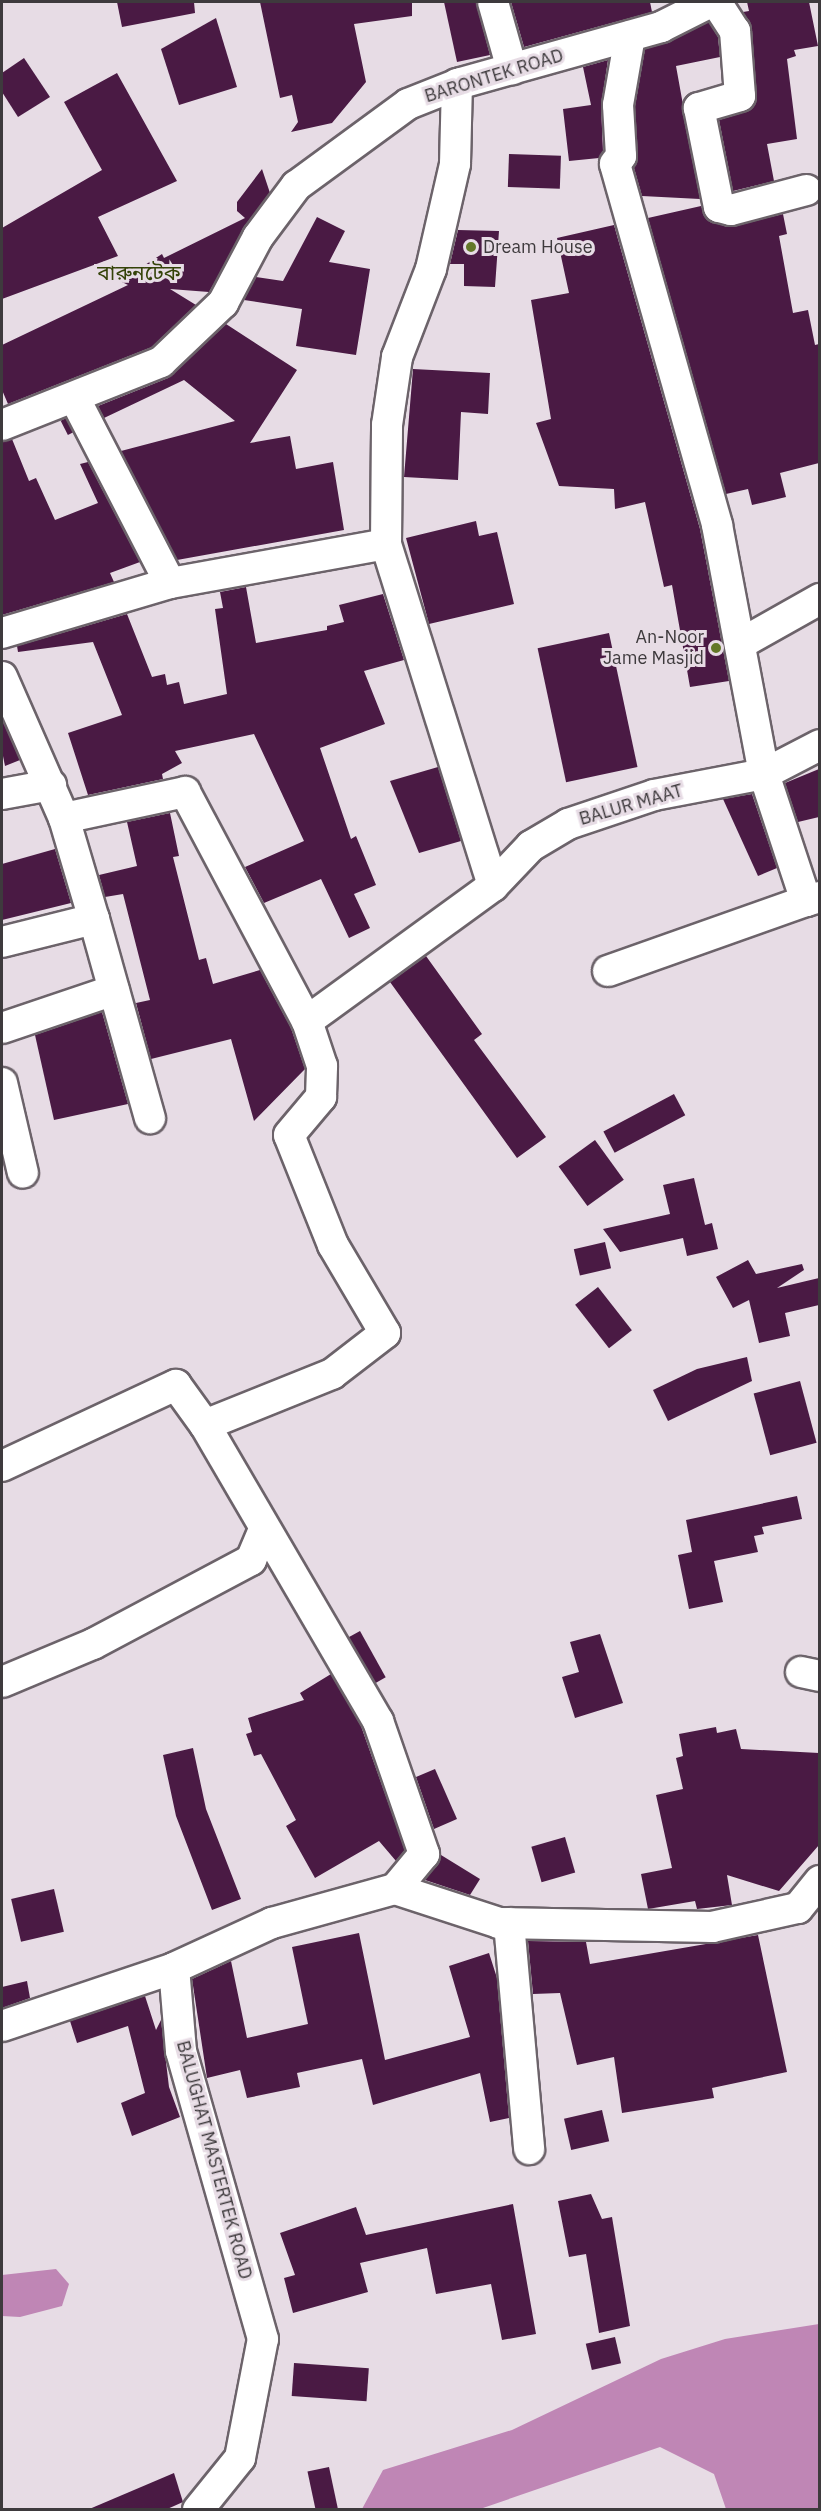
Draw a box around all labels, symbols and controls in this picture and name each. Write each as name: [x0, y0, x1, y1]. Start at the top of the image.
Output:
street label: BARONTEK ROAD: [422, 45, 566, 107]
place label: Dream House: [483, 236, 593, 258]
marker: Dream House: [464, 240, 478, 254]
district label: বারুনটেক: [97, 259, 181, 285]
place label: An-Noor Jame Masjid: [603, 627, 704, 670]
marker: An-Noor Jame Masjid: [709, 641, 723, 655]
street label: BALUR MAAT: [577, 780, 685, 830]
street label: BALUGHAT MASTERTEK ROAD: [172, 2038, 256, 2282]

